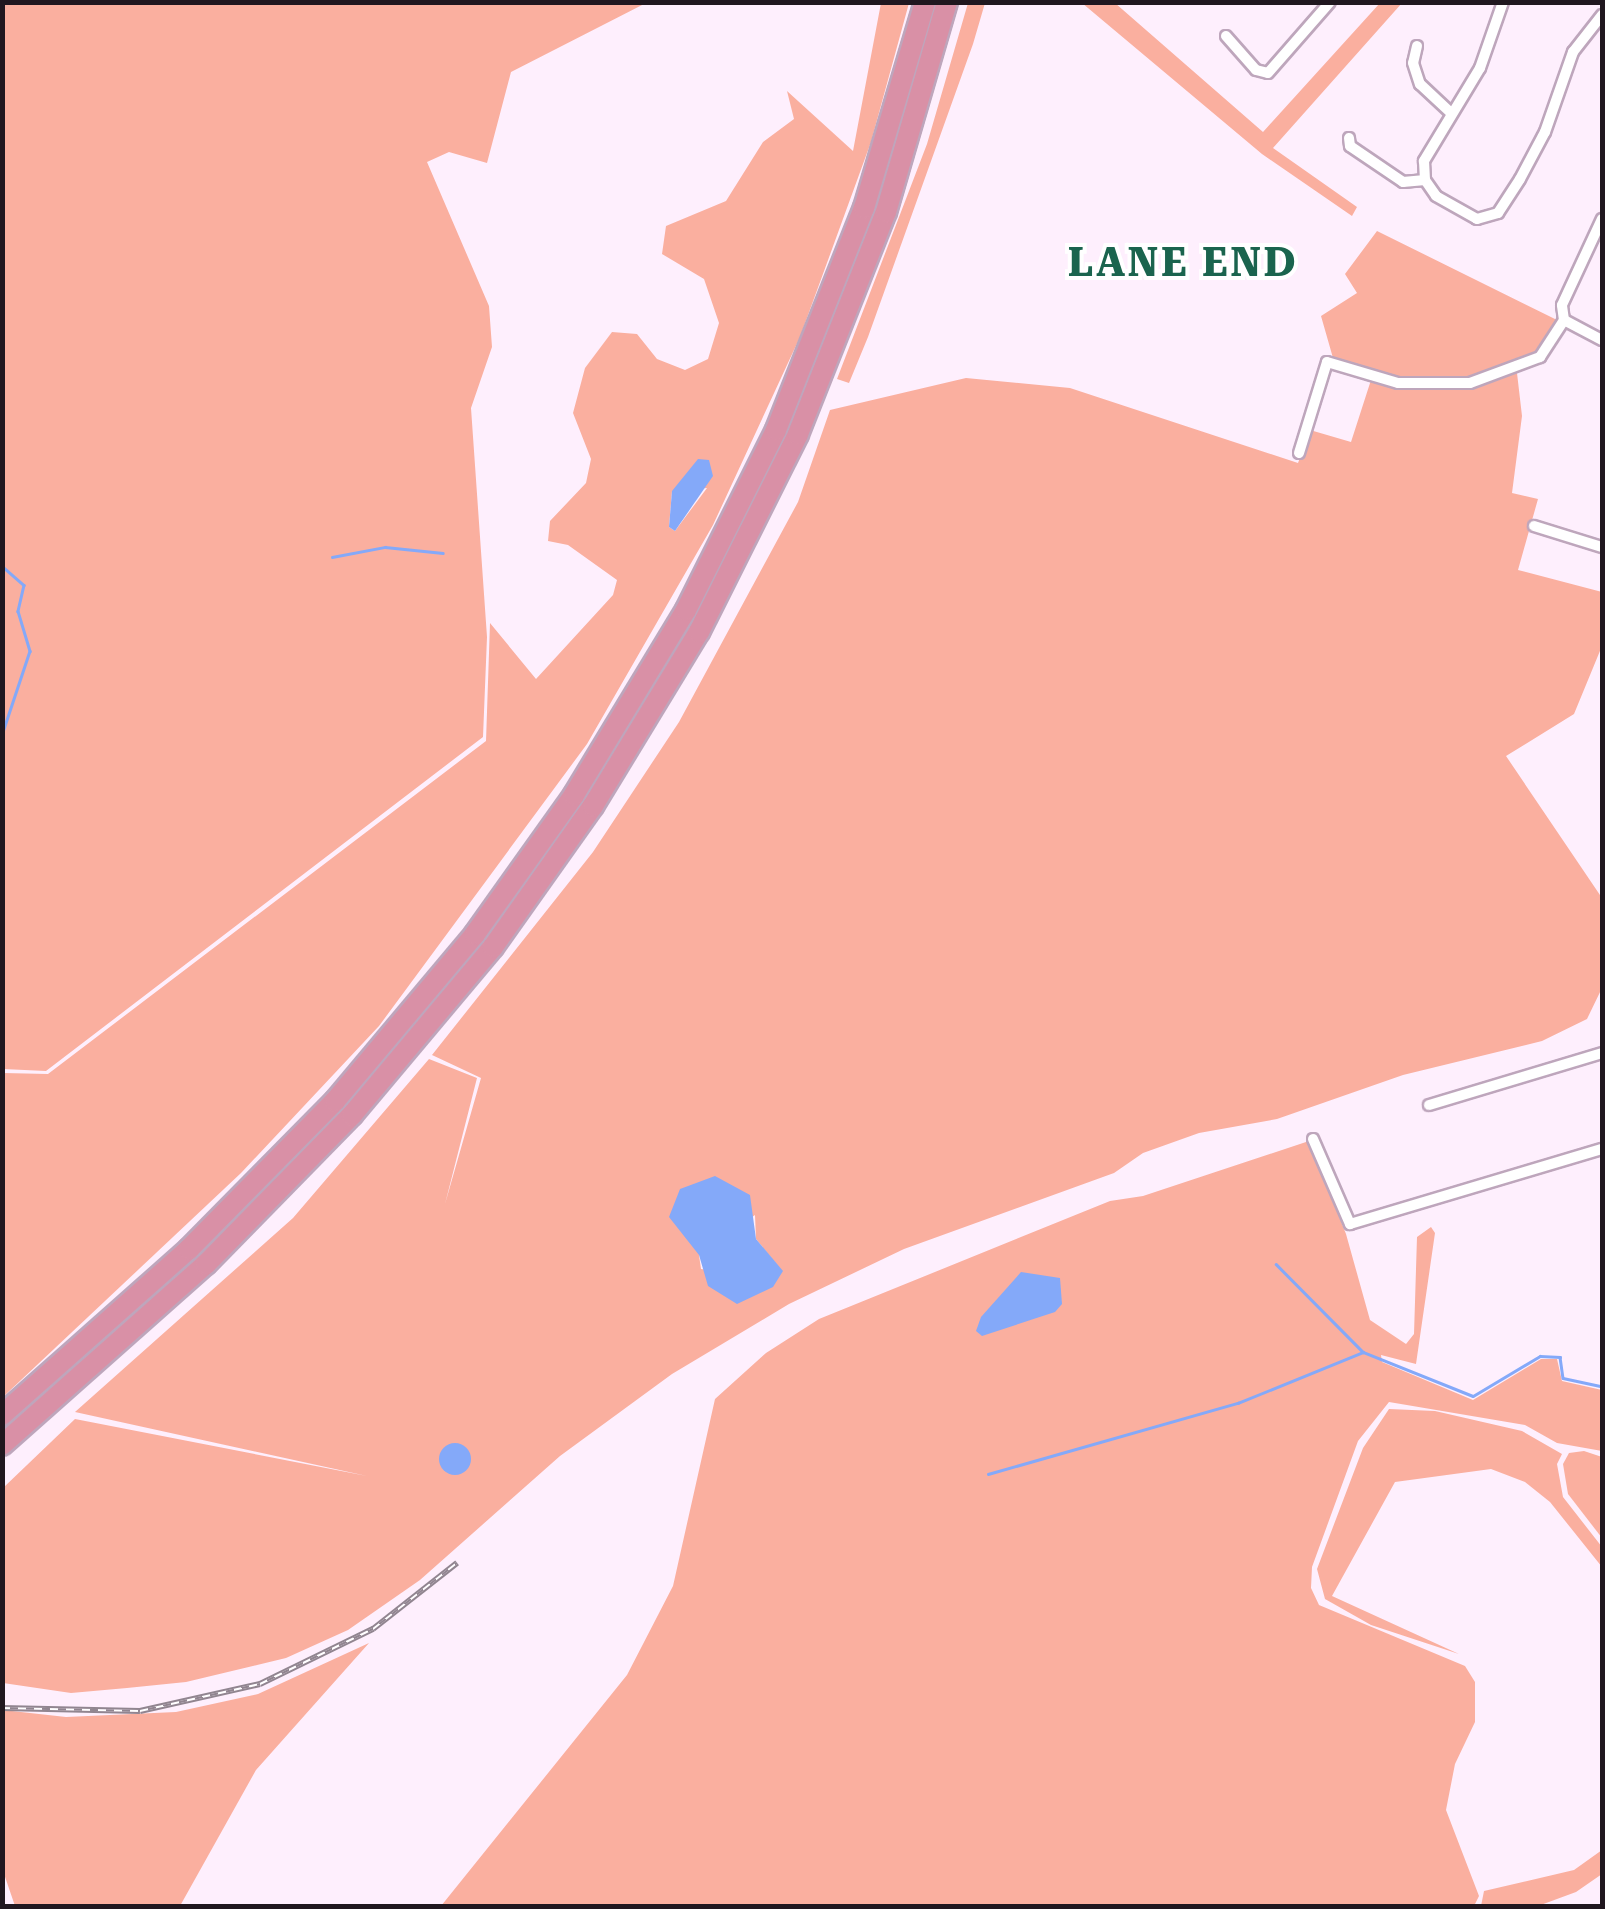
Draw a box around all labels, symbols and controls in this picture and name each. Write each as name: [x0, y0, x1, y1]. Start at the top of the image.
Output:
district label: LANE END: [1068, 239, 1298, 287]

